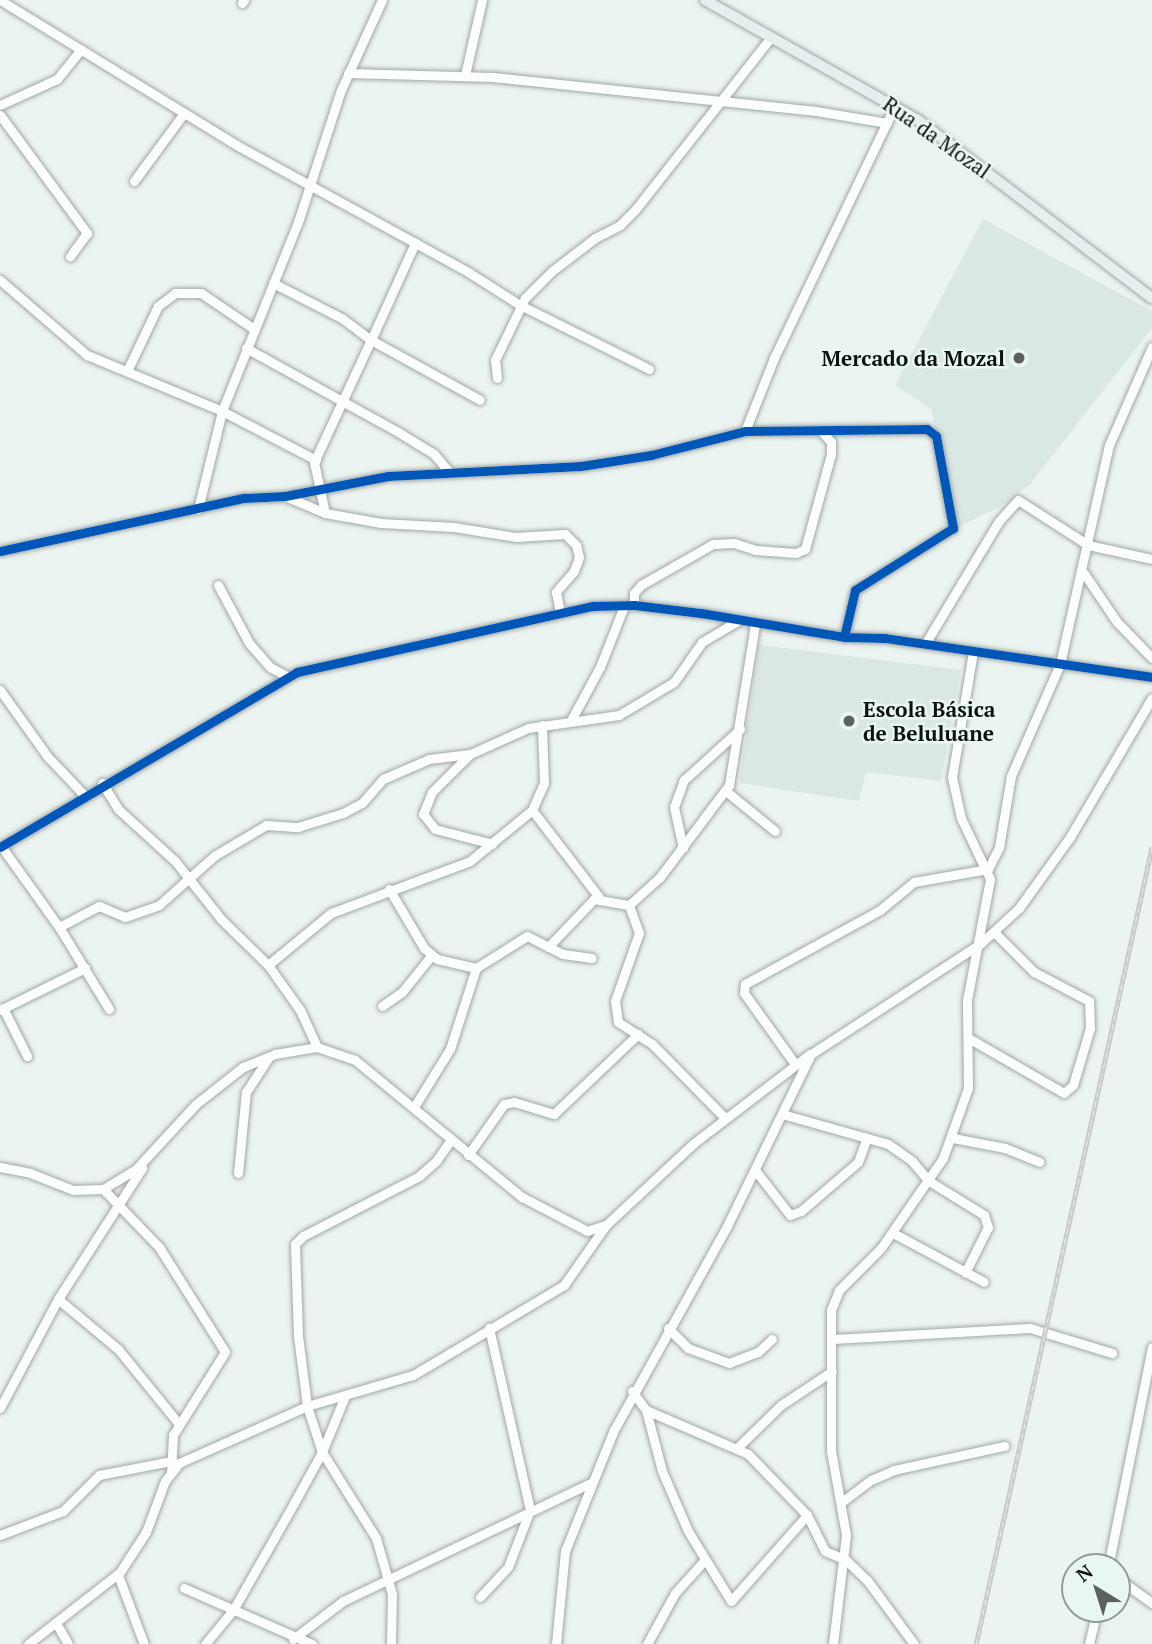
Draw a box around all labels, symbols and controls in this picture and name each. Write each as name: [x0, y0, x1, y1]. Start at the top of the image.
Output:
street label: Rua da Mozal: [878, 91, 996, 183]
place label: Mercado da Mozal: [821, 345, 1005, 371]
marker: Mercado da Mozal: [1011, 350, 1027, 366]
place label: Escola Básica de Beluluane: [863, 696, 995, 746]
marker: Escola Básica de Beluluane: [841, 713, 857, 729]
north arrow: [1061, 1553, 1131, 1623]
text: N: [1071, 1558, 1097, 1587]

